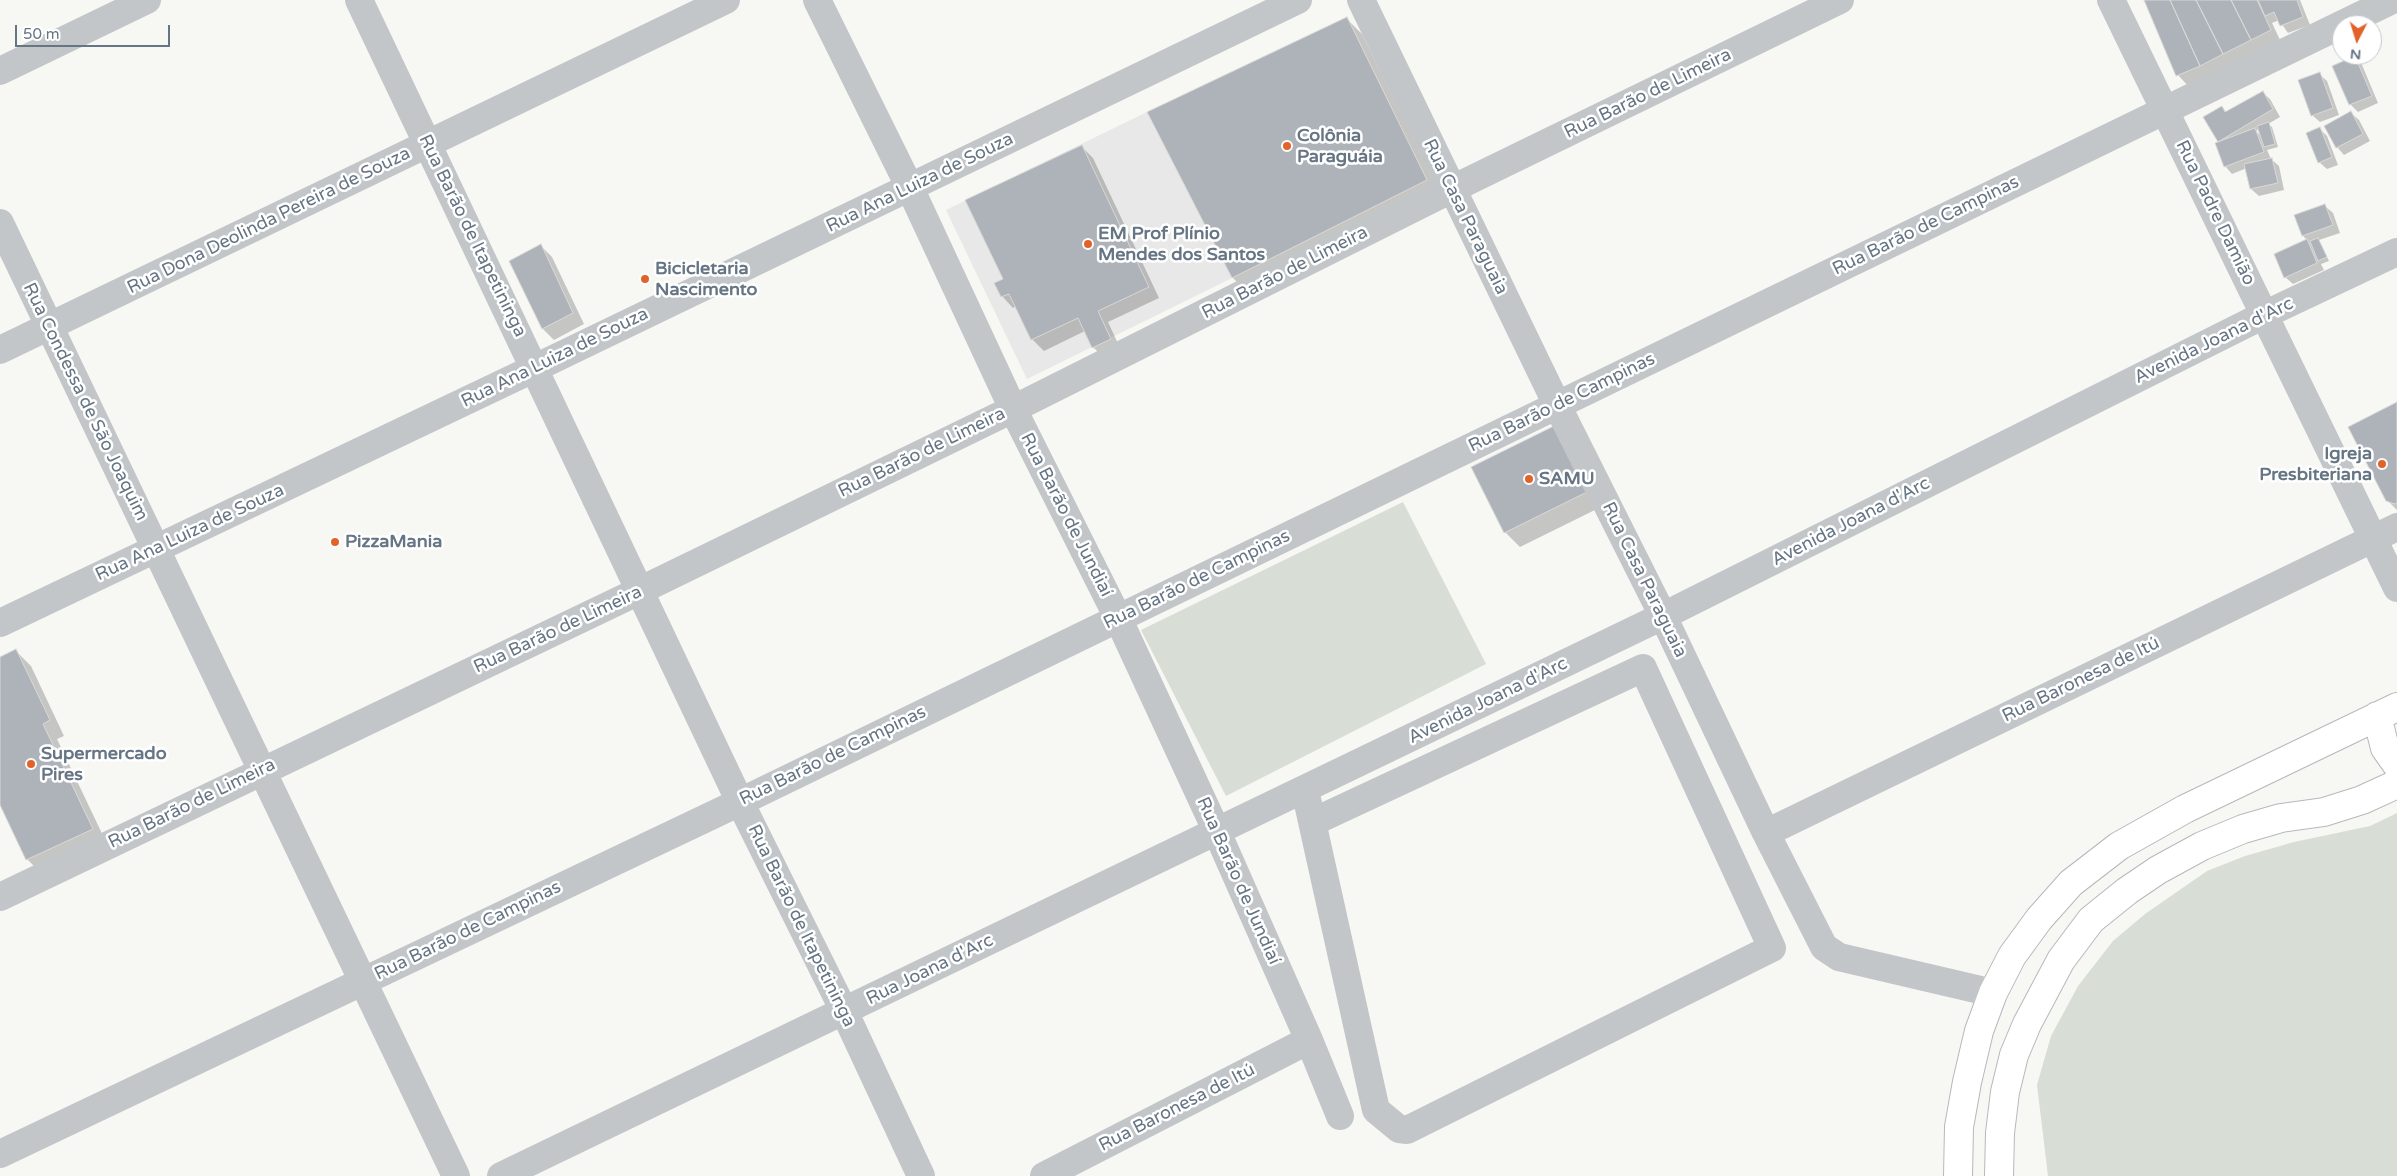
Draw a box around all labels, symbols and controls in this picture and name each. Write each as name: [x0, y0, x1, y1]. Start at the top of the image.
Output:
scale bar: [18, 15, 172, 47]
north arrow: [2332, 15, 2382, 65]
text: 50 m: [23, 25, 60, 43]
street label: Rua Barão de Limeira: [1561, 44, 1735, 144]
text: N: [2349, 45, 2362, 63]
place label: Colônia Paraguáia: [1297, 125, 1383, 168]
street label: Rua Ana Luiza de Souza: [823, 128, 1017, 238]
street label: Rua Barão de Itapetininga: [413, 131, 531, 341]
street label: Rua Casa Paraguaia: [1418, 136, 1512, 298]
street label: Rua Padre Damião: [2171, 137, 2259, 289]
marker: Colônia Paraguáia: [1281, 140, 1293, 152]
street label: Rua Dona Deolinda Pereira de Souza: [124, 143, 414, 299]
street label: Rua Barão de Campinas: [1829, 171, 2023, 281]
street label: Rua Barão de Limeira: [1199, 222, 1371, 324]
place label: EM Prof Plínio Mendes dos Santos: [1098, 223, 1265, 266]
marker: EM Prof Plínio Mendes dos Santos: [1082, 238, 1094, 250]
place label: Bicicletaria Nascimento: [655, 258, 757, 300]
marker: Bicicletaria Nascimento: [639, 273, 651, 285]
street label: Rua Condessa de São Joaquim: [18, 279, 152, 525]
street label: Avenida Joana d'Arc: [2131, 293, 2297, 389]
street label: Rua Ana Luiza de Souza: [458, 303, 652, 413]
street label: Rua Barão de Campinas: [1465, 348, 1659, 458]
street label: Rua Barão de Limeira: [835, 403, 1009, 503]
street label: Rua Barão de Jundiaí: [1015, 430, 1117, 600]
place label: Igreja Presbiteriana: [2259, 443, 2372, 486]
marker: Igreja Presbiteriana: [2376, 458, 2388, 470]
place label: SAMU: [1539, 468, 1595, 490]
marker: SAMU: [1523, 473, 1535, 485]
street label: Avenida Joana d'Arc: [1769, 473, 1933, 571]
street label: Rua Ana Luiza de Souza: [92, 480, 288, 586]
street label: Rua Casa Paraguaia: [1597, 499, 1691, 661]
street label: Rua Barão de Campinas: [1100, 525, 1294, 635]
place label: PizzaMania: [345, 531, 442, 553]
marker: PizzaMania: [329, 536, 341, 548]
street label: Rua Barão de Limeira: [470, 582, 646, 678]
street label: Rua Baronesa de Itú: [1999, 633, 2163, 727]
street label: Avenida Joana d'Arc: [1405, 653, 1571, 749]
street label: Rua Barão de Campinas: [736, 701, 930, 811]
place label: Supermercado Pires: [41, 743, 167, 786]
street label: Rua Barão de Limeira: [105, 754, 279, 854]
marker: Supermercado Pires: [25, 758, 37, 770]
street label: Rua Barão de Jundiaí: [1191, 794, 1285, 968]
street label: Rua Barão de Itapetininga: [742, 821, 860, 1031]
street label: Rua Barão de Campinas: [371, 876, 565, 986]
street label: Rua Joana d'Arc: [863, 930, 997, 1010]
street label: Rua Baronesa de Itú: [1095, 1059, 1259, 1157]

